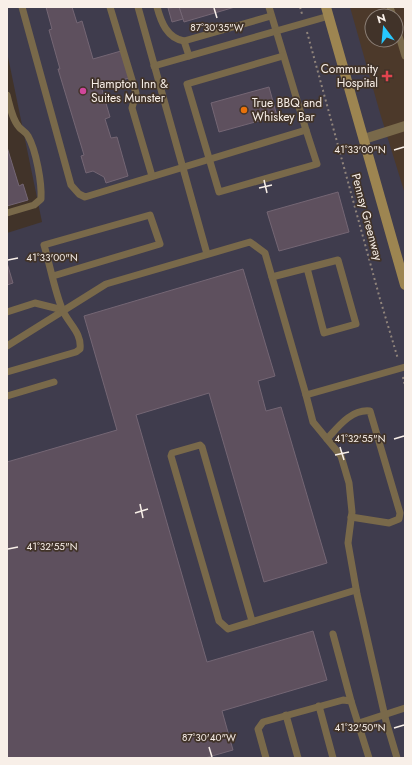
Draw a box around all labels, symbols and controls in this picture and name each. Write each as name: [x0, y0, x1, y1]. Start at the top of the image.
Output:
north arrow: [364, 8, 404, 48]
text: N: [375, 9, 388, 27]
text: 87°30'35"W: [190, 20, 244, 35]
place label: Community Hospital: [321, 60, 379, 92]
marker: Community Hospital: [381, 70, 393, 82]
place label: Hampton Inn & Suites Munster: [91, 75, 168, 107]
marker: Hampton Inn & Suites Munster: [78, 86, 88, 96]
place label: True BBQ and Whiskey Bar: [252, 94, 322, 126]
marker: True BBQ and Whiskey Bar: [239, 105, 249, 115]
text: 41°33'00"N: [334, 142, 386, 157]
street label: Pennsy Greenway: [347, 171, 387, 263]
text: 41°33'00"N: [26, 250, 78, 265]
text: 41°32'55"N: [335, 431, 385, 446]
text: 41°32'55"N: [27, 539, 77, 554]
text: 41°32'50"N: [334, 720, 386, 735]
text: 87°30'40"W: [182, 730, 236, 745]

